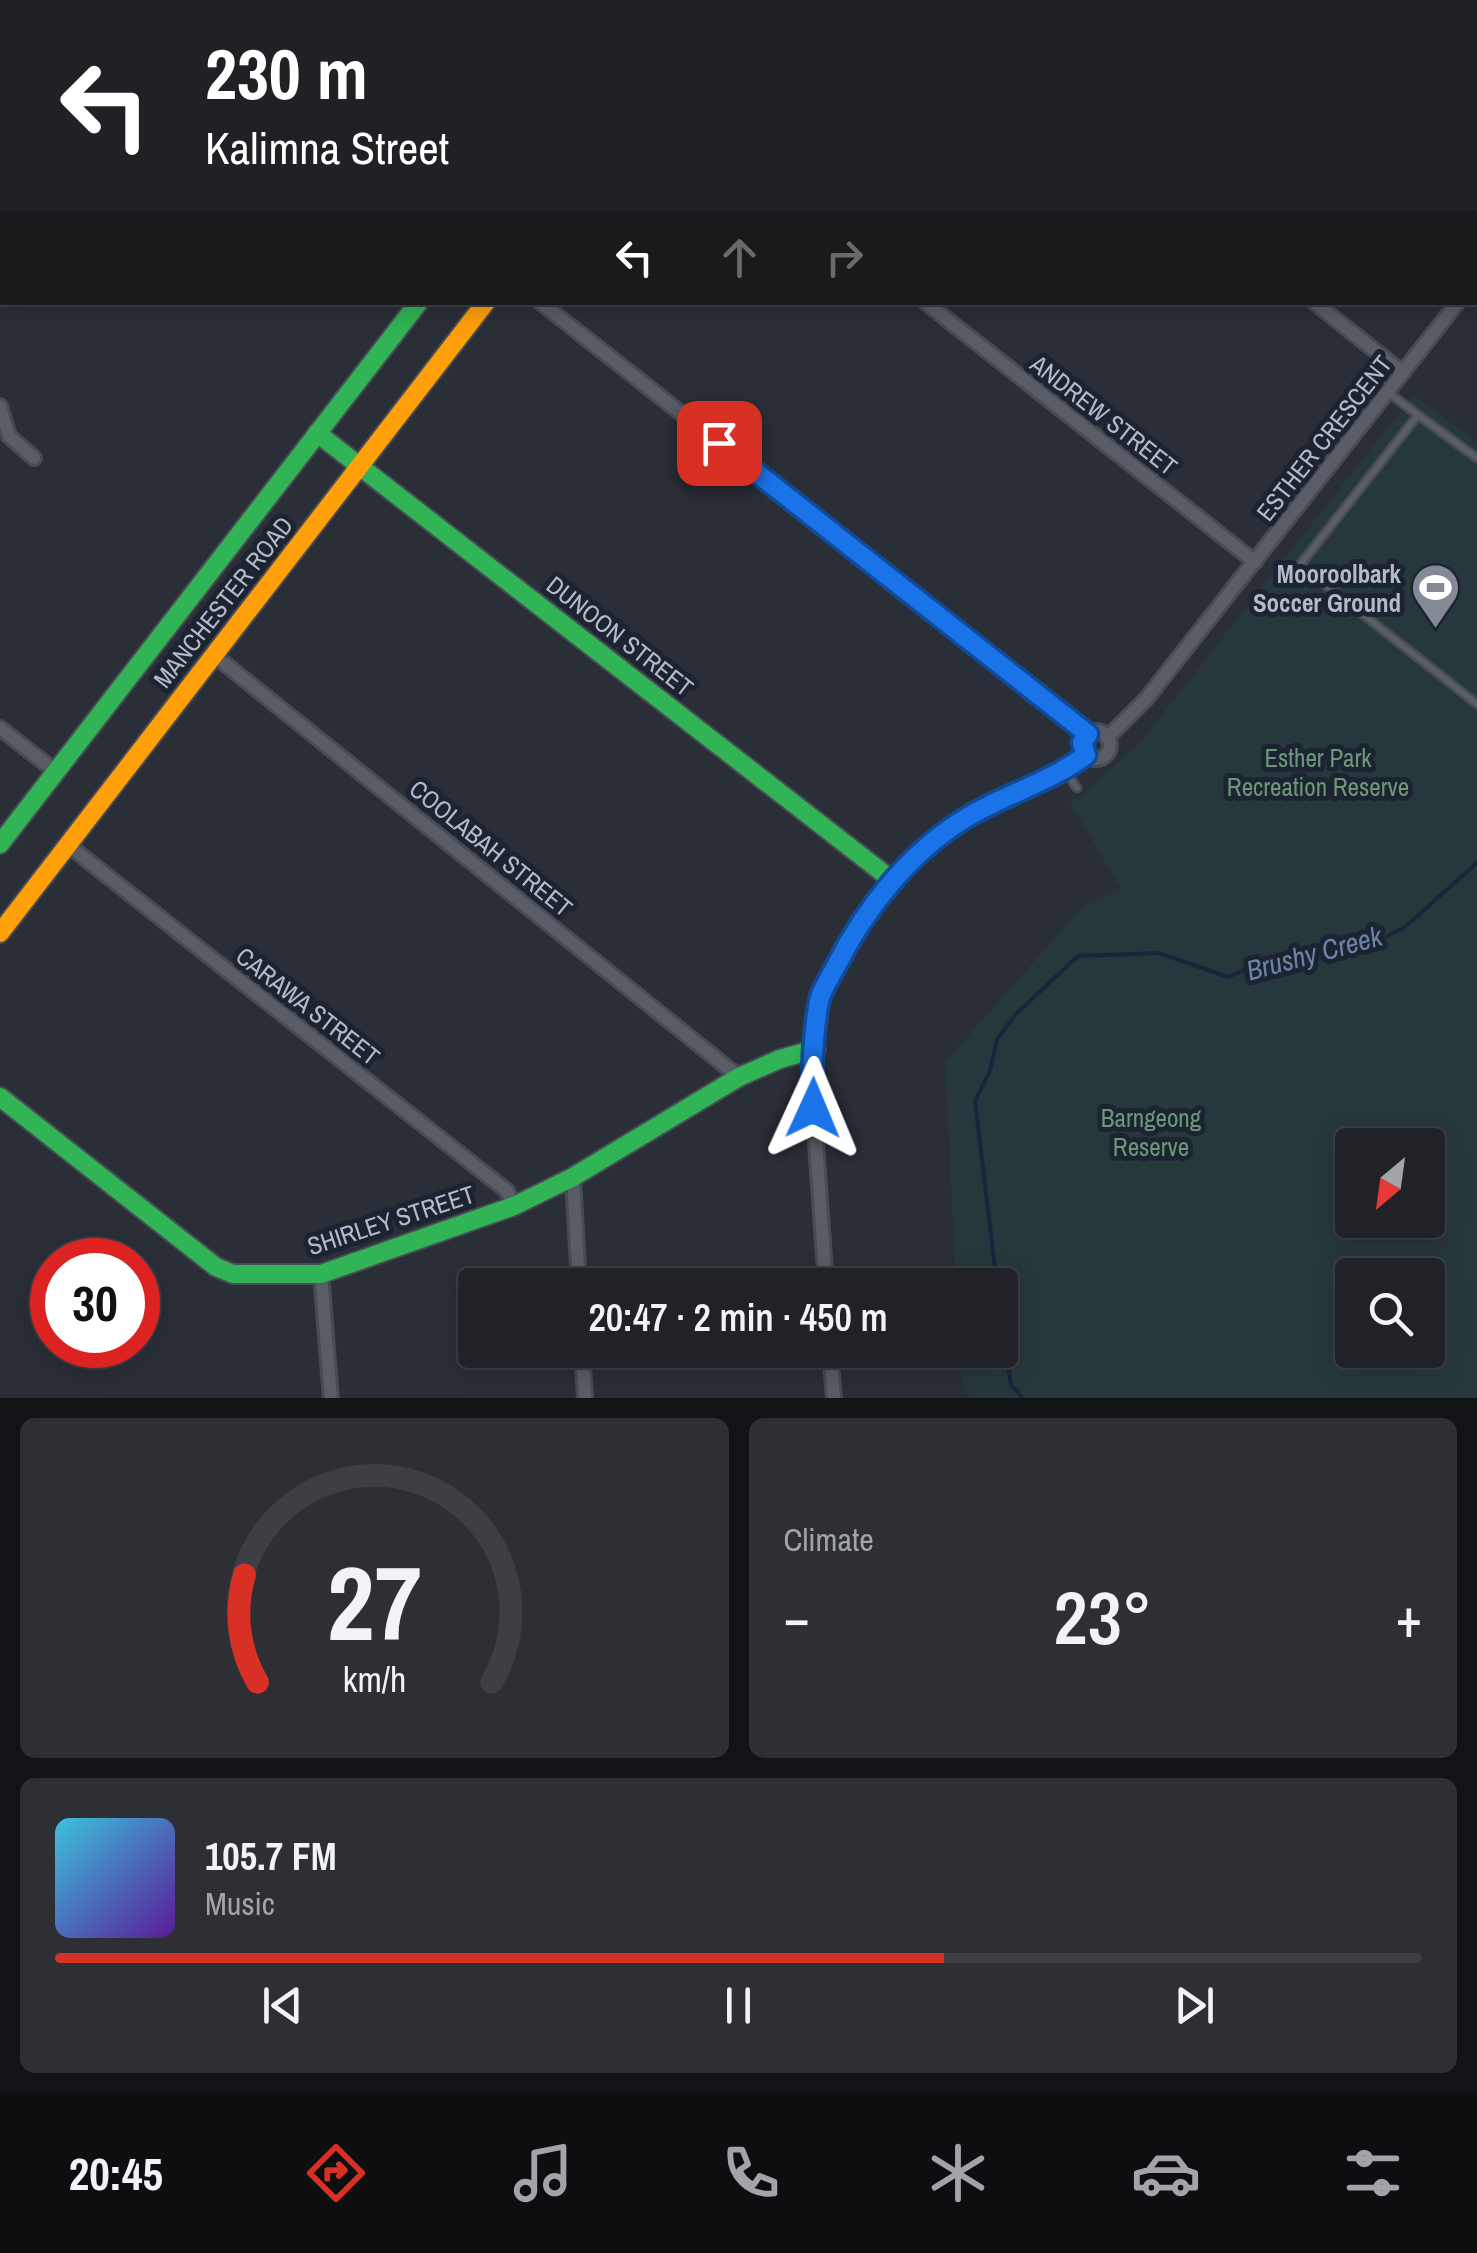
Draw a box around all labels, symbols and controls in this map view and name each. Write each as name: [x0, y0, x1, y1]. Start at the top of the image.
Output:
text: 230 m: [205, 27, 368, 121]
icon: left: [40, 40, 170, 170]
text: Kalimna Street: [205, 117, 449, 178]
icon: left: [607, 230, 662, 285]
icon: ahead: [712, 230, 767, 285]
icon: right: [817, 230, 872, 285]
street label: ANDREW STREET: [1023, 346, 1185, 483]
street label: ESTHER CRESCENT: [1249, 348, 1400, 528]
pin: [677, 401, 762, 486]
icon: arrive: [692, 416, 747, 471]
street label: MANCHESTER ROAD: [145, 509, 301, 695]
place label: Mooroolbark Soccer Ground: [1253, 557, 1402, 620]
sports icon: Mooroolbark Soccer Ground: [1410, 562, 1462, 630]
street label: DUNOON STREET: [540, 568, 701, 704]
park label: Esther Park Recreation Reserve: [1227, 741, 1409, 804]
street label: COOLABAH STREET: [402, 772, 580, 925]
water label: Brushy Creek: [1242, 916, 1388, 989]
street label: CARAWA STREET: [229, 939, 387, 1073]
position arrow: [761, 1056, 865, 1160]
park label: Barngeong Reserve: [1101, 1101, 1202, 1164]
north arrow: [1335, 1128, 1445, 1238]
map controls: [1335, 1128, 1445, 1368]
street label: SHIRLEY STREET: [303, 1177, 479, 1263]
speed limit sign: 30: [30, 1238, 160, 1368]
button: search: [1335, 1258, 1445, 1368]
text: 20:47 · 2 min · 450 m: [588, 1292, 888, 1343]
text: Climate: [784, 1518, 874, 1561]
text: 27: [327, 1532, 422, 1672]
text: 23°: [1054, 1566, 1152, 1667]
text: −: [784, 1580, 810, 1654]
text: +: [1396, 1580, 1422, 1654]
text: km/h: [342, 1655, 406, 1703]
text: 105.7 FM: [205, 1831, 337, 1882]
text: Music: [205, 1882, 275, 1925]
icon: previous: [255, 1978, 310, 2033]
icon: pause: [711, 1978, 766, 2033]
icon: next: [1167, 1978, 1222, 2033]
icon: directions: [301, 2138, 371, 2208]
icon: music: [508, 2138, 578, 2208]
icon: phone: [716, 2138, 786, 2208]
icon: climate: [923, 2138, 993, 2208]
icon: car: [1131, 2138, 1201, 2208]
icon: filters: [1338, 2138, 1408, 2208]
text: 20:45: [69, 2143, 163, 2204]

